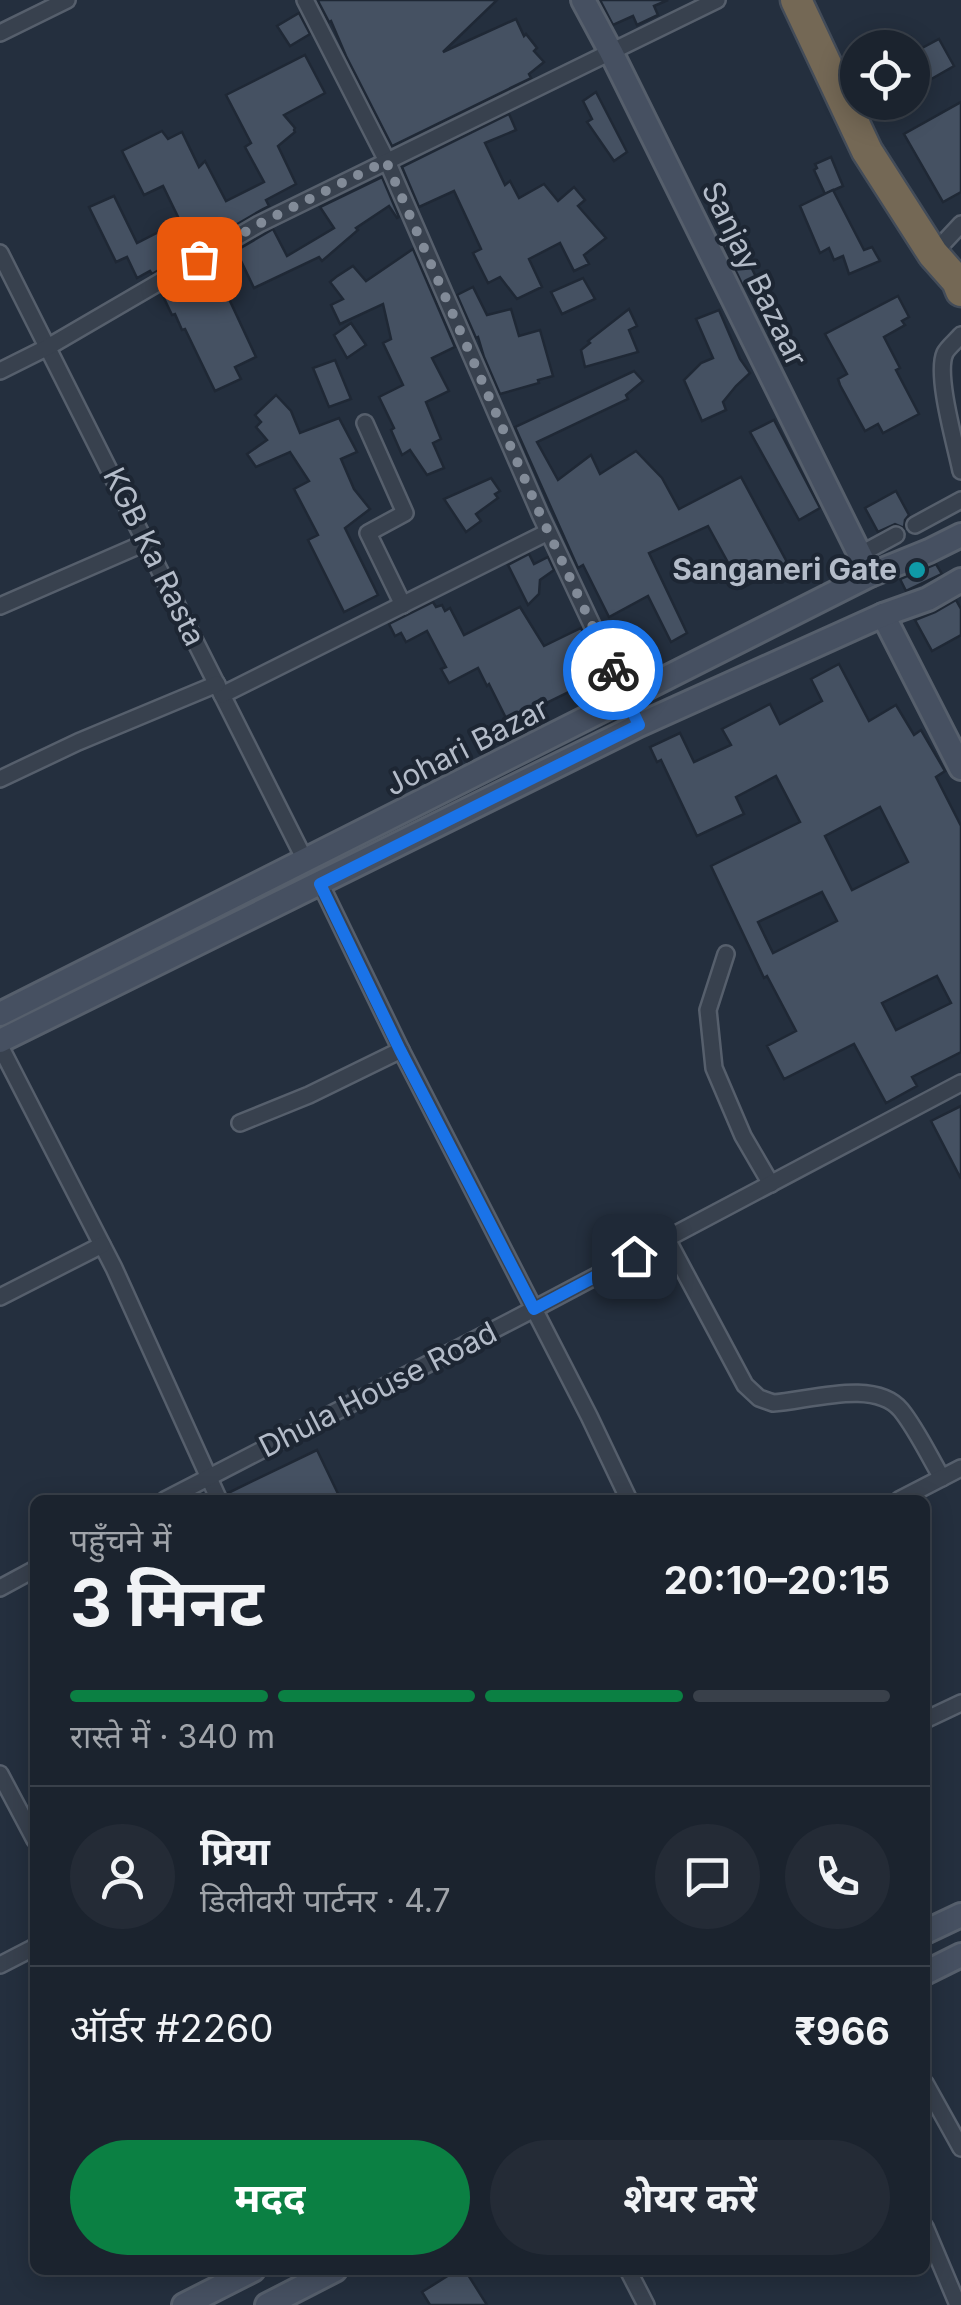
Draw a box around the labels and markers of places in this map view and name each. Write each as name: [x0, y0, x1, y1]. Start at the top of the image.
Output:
pin: [157, 217, 242, 302]
place label: Sanganeri Gate: [672, 551, 897, 587]
marker: Sanganeri Gate: [906, 559, 928, 581]
pin: [592, 1214, 677, 1299]

